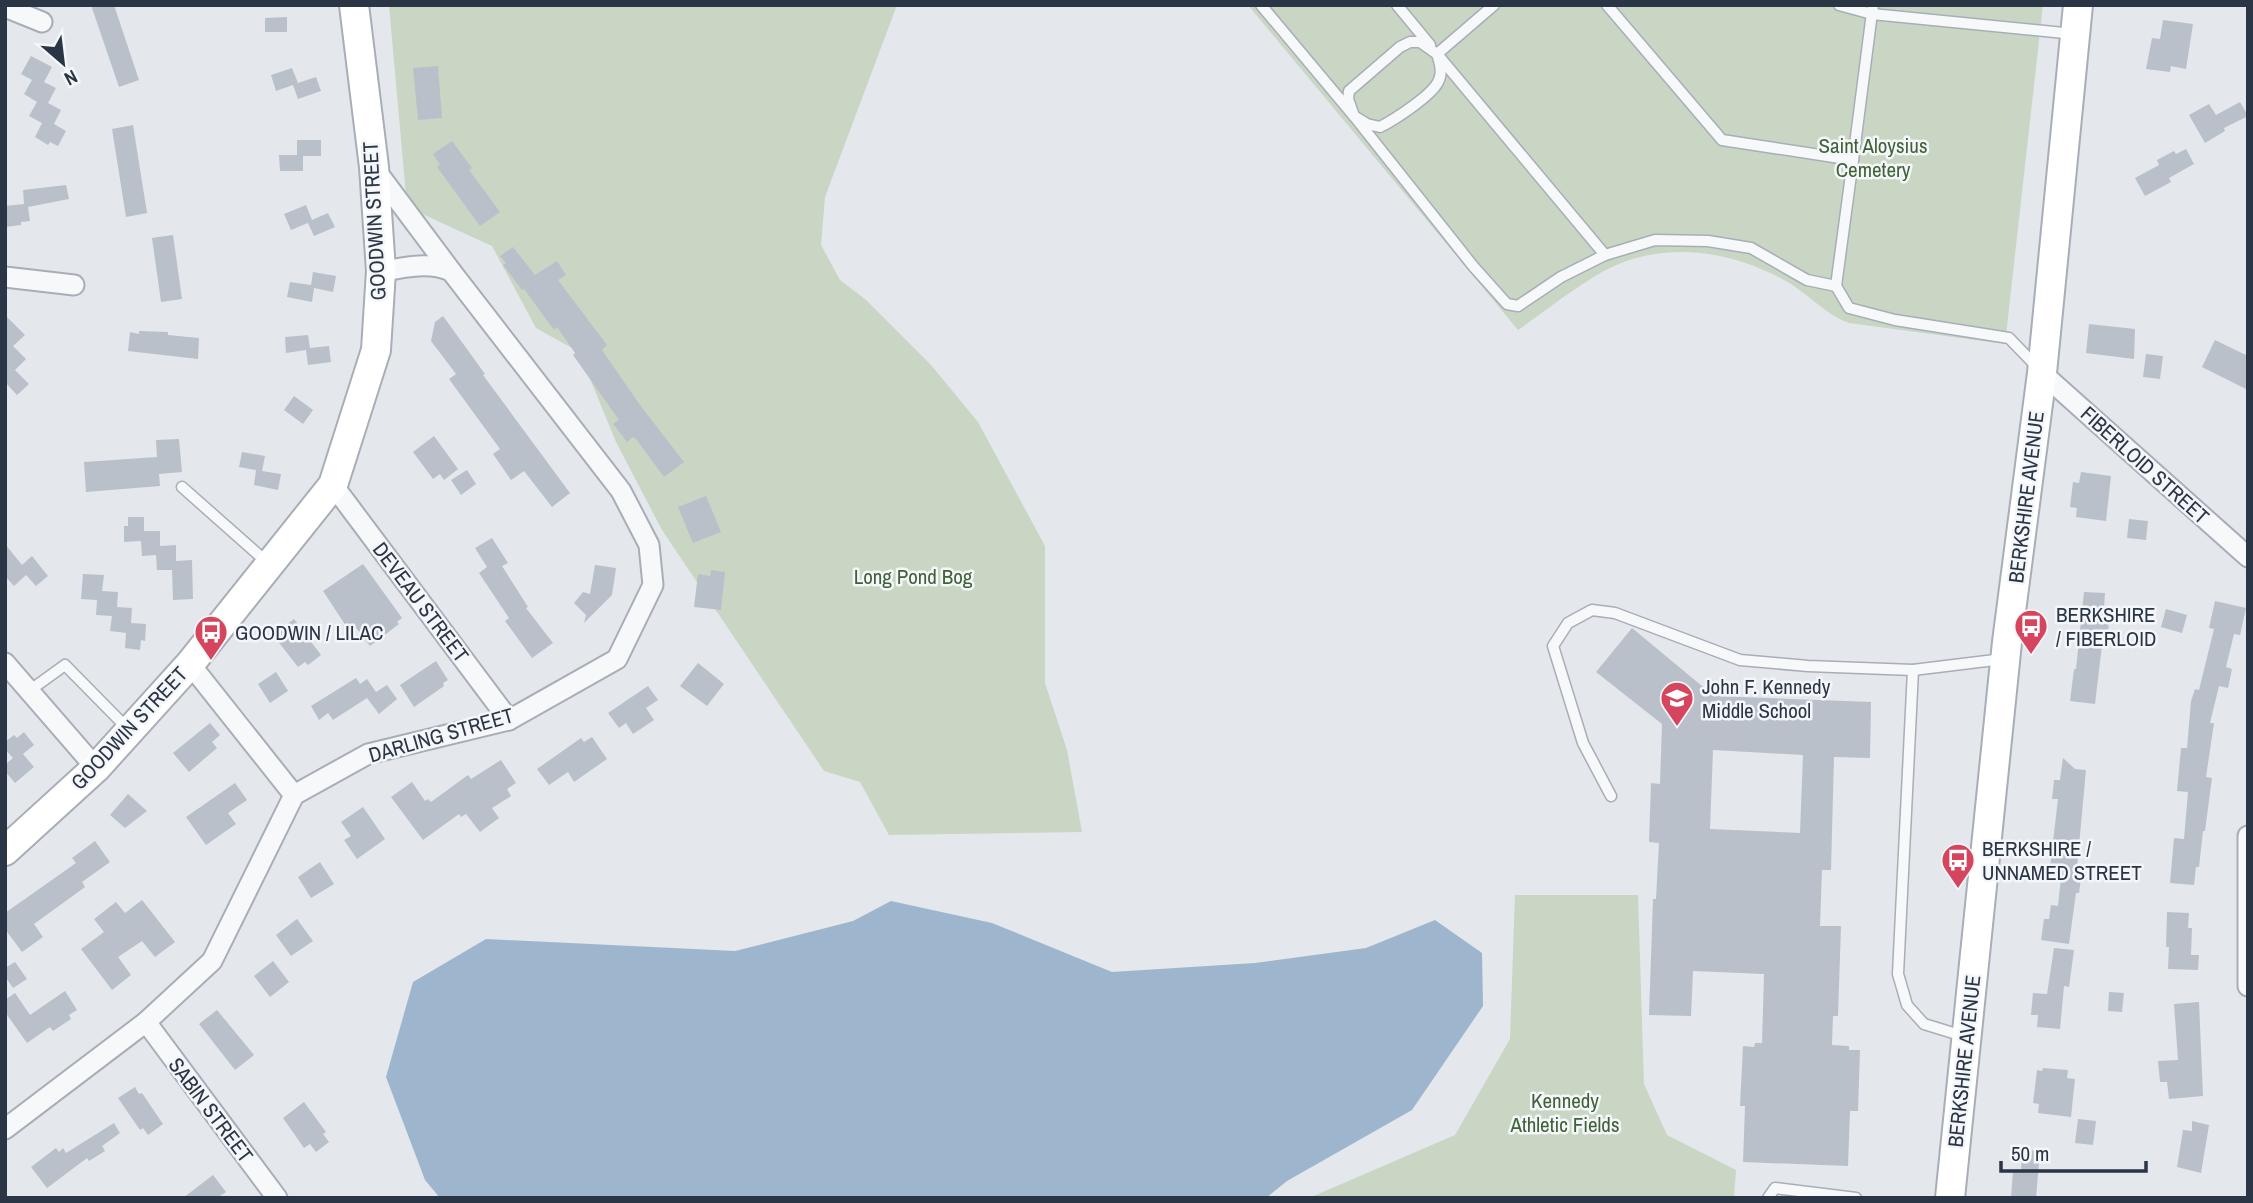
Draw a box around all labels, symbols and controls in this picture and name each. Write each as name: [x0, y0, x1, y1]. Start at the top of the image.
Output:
north arrow: [28, 28, 98, 98]
text: N: [60, 64, 82, 92]
park label: Saint Aloysius Cemetery: [1818, 131, 1928, 184]
street label: GOODWIN STREET: [355, 140, 393, 301]
street label: FIBERLOID STREET: [2074, 399, 2216, 531]
street label: BERKSHIRE AVENUE: [2001, 409, 2051, 585]
street label: DEVEAU STREET: [366, 536, 476, 668]
park label: Long Pond Bog: [854, 562, 973, 591]
place label: BERKSHIRE / FIBERLOID: [2056, 600, 2157, 653]
bus stop icon: BERKSHIRE / FIBERLOID: [2012, 607, 2050, 656]
bus stop icon: GOODWIN / LILAC: [192, 613, 230, 662]
place label: GOODWIN / LILAC: [235, 618, 383, 647]
street label: GOODWIN STREET: [64, 660, 194, 796]
place label: John F. Kennedy Middle School: [1702, 672, 1831, 725]
school or university icon: John F. Kennedy Middle School: [1658, 679, 1696, 728]
street label: DARLING STREET: [365, 700, 517, 770]
place label: BERKSHIRE / UNNAMED STREET: [1982, 834, 2142, 887]
bus stop icon: BERKSHIRE / UNNAMED STREET: [1939, 841, 1977, 890]
street label: BERKSHIRE AVENUE: [1941, 973, 1987, 1149]
street label: SABIN STREET: [162, 1052, 260, 1169]
park label: Kennedy Athletic Fields: [1509, 1086, 1620, 1139]
scale bar: [2001, 1130, 2146, 1174]
text: 50 m: [2011, 1139, 2049, 1168]

